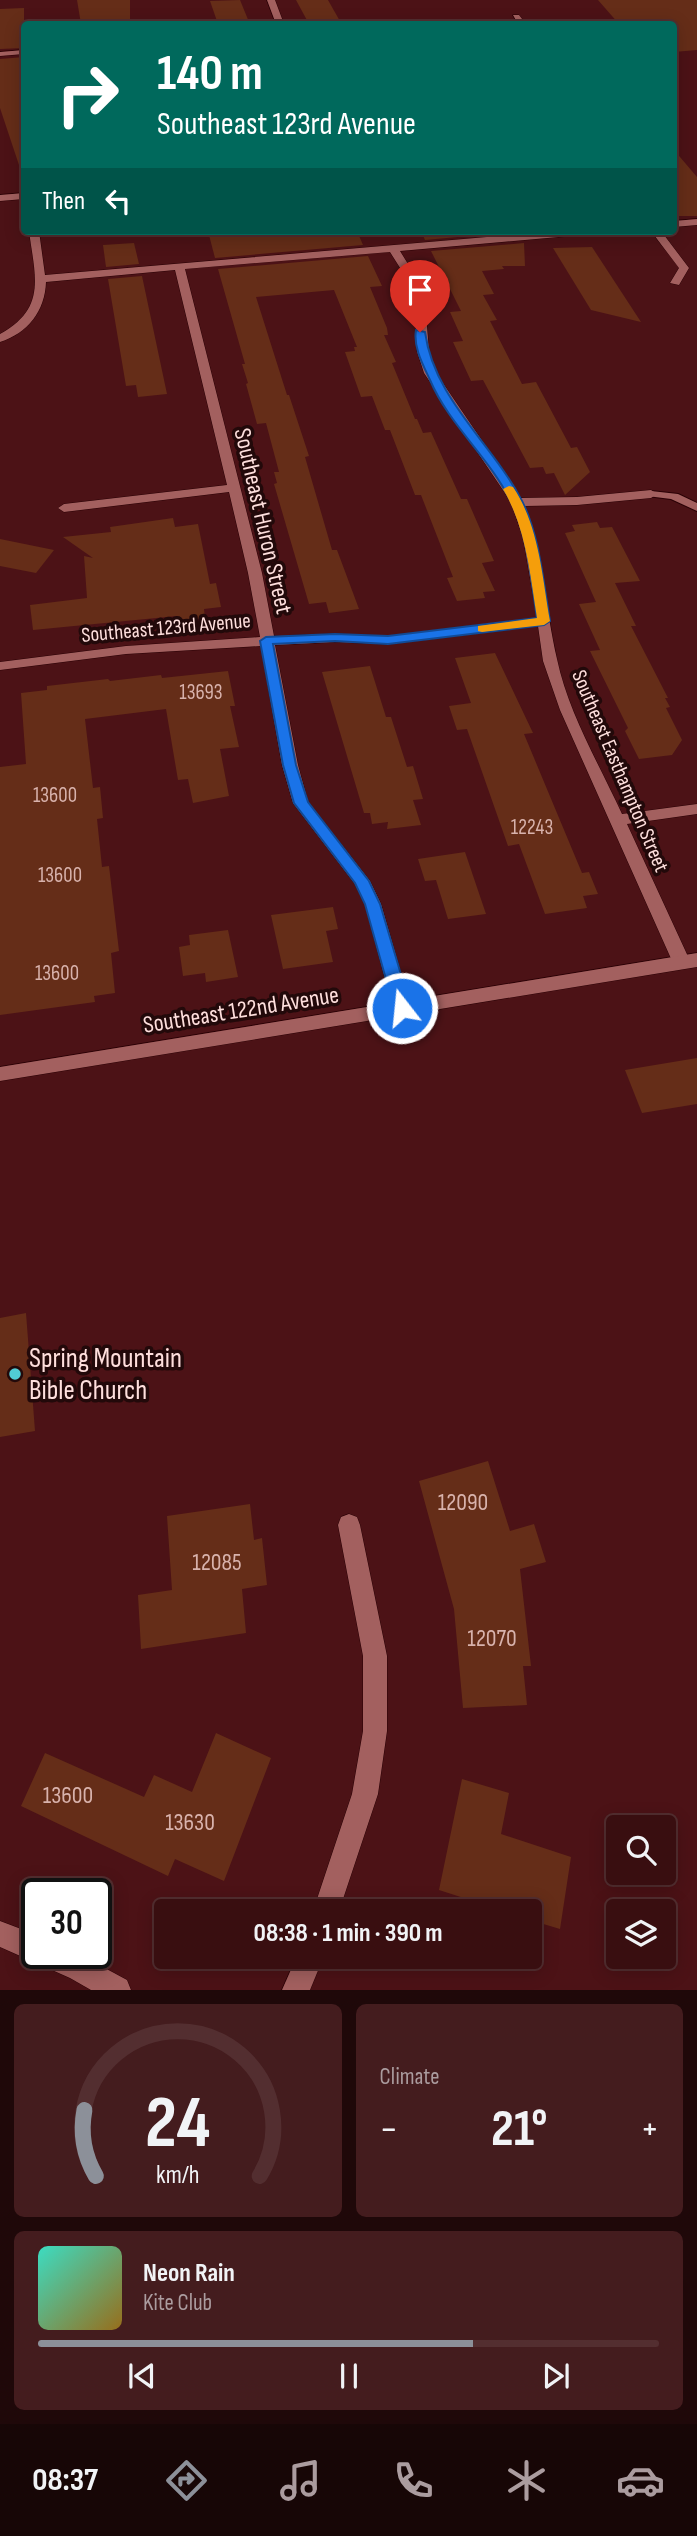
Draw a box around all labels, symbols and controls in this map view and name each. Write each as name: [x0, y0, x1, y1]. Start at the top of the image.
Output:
text: 140 m: [157, 45, 263, 104]
icon: right: [42, 49, 133, 140]
text: Southeast 123rd Avenue: [157, 105, 416, 144]
icon: left: [99, 182, 137, 220]
text: Then: [42, 186, 85, 217]
pin: [390, 260, 450, 332]
icon: arrive: [401, 271, 439, 309]
street label: Southeast Huron Street: [228, 425, 298, 617]
street label: Southeast 123rd Avenue: [80, 608, 252, 648]
street label: Southeast Easthampton Street: [566, 666, 674, 876]
house number: 13693: [179, 680, 223, 705]
house number: 13600: [33, 783, 77, 808]
house number: 12243: [511, 815, 553, 840]
house number: 13600: [38, 863, 82, 888]
house number: 13600: [35, 961, 79, 986]
position arrow: [365, 971, 439, 1045]
street label: Southeast 122nd Avenue: [141, 980, 341, 1040]
place label: Spring Mountain Bible Church: [29, 1342, 182, 1407]
marker: Spring Mountain Bible Church: [7, 1366, 23, 1382]
house number: 12090: [438, 1488, 488, 1517]
house number: 12085: [192, 1548, 242, 1577]
house number: 12070: [467, 1624, 517, 1653]
house number: 13600: [43, 1781, 93, 1810]
house number: 13630: [165, 1808, 215, 1837]
map controls: [606, 1815, 676, 1969]
button: search: [606, 1815, 676, 1885]
speed limit sign: 30: [21, 1878, 112, 1969]
button: layers: [606, 1899, 676, 1969]
text: 08:38 · 1 min · 390 m: [254, 1918, 443, 1949]
text: Climate: [380, 2063, 439, 2091]
text: 24: [145, 2081, 210, 2169]
text: 21°: [491, 2098, 547, 2161]
text: −: [380, 2107, 398, 2152]
text: +: [640, 2107, 659, 2152]
text: km/h: [156, 2160, 199, 2191]
text: Neon Rain: [143, 2258, 235, 2289]
text: Kite Club: [143, 2289, 212, 2317]
icon: previous: [123, 2357, 161, 2395]
icon: pause: [330, 2357, 368, 2395]
icon: next: [537, 2357, 575, 2395]
icon: directions: [162, 2456, 211, 2505]
icon: music: [276, 2456, 325, 2505]
icon: phone: [389, 2456, 438, 2505]
icon: climate: [502, 2456, 551, 2505]
icon: car: [616, 2456, 665, 2505]
text: 08:37: [32, 2461, 98, 2500]

